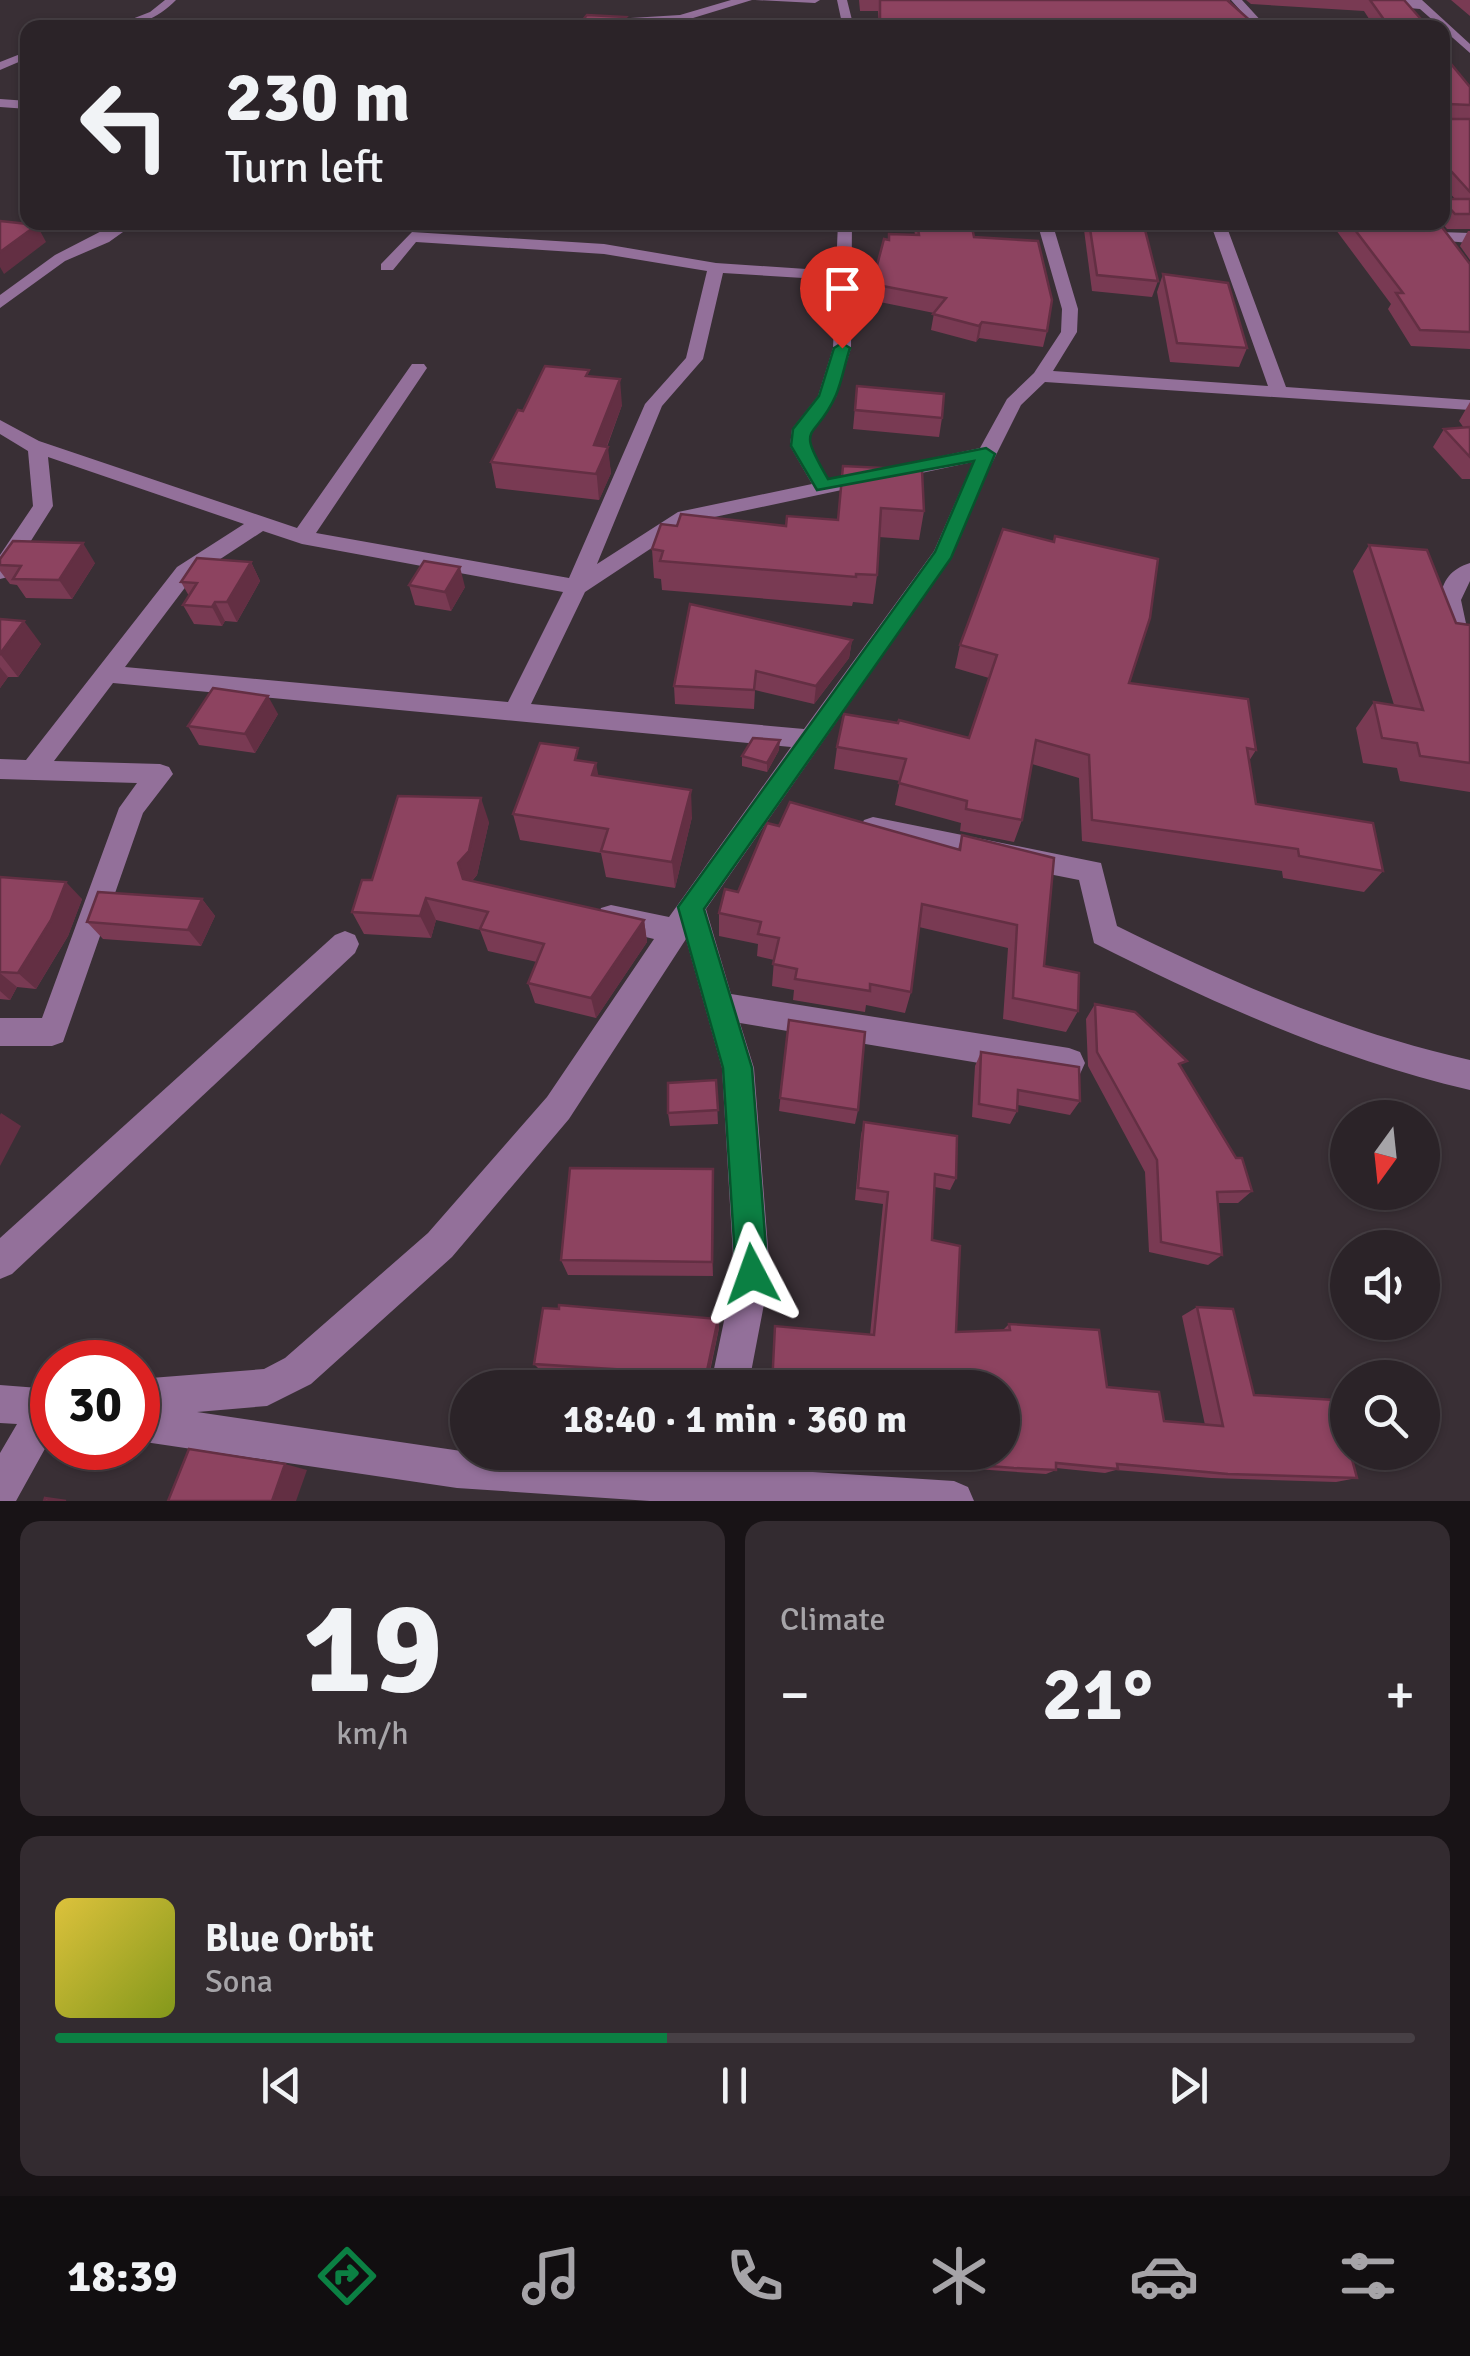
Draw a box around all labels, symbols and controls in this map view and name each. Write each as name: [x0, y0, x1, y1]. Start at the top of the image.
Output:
text: 230 m: [225, 54, 410, 140]
icon: left: [60, 60, 190, 190]
text: Turn left: [225, 140, 384, 195]
pin: [800, 246, 885, 349]
icon: arrive: [815, 261, 870, 316]
north arrow: [1330, 1100, 1440, 1210]
map controls: [1330, 1100, 1440, 1470]
position arrow: [700, 1222, 804, 1326]
button: sound: [1330, 1230, 1440, 1340]
speed limit sign: 30: [30, 1340, 160, 1470]
button: search: [1330, 1360, 1440, 1470]
text: 18:40 · 1 min · 360 m: [563, 1396, 907, 1443]
text: 19: [302, 1569, 443, 1729]
text: Climate: [780, 1600, 886, 1639]
text: 21°: [1042, 1648, 1153, 1741]
text: −: [780, 1661, 810, 1729]
text: +: [1385, 1661, 1415, 1729]
text: km/h: [336, 1714, 409, 1753]
text: Blue Orbit: [205, 1915, 374, 1962]
text: Sona: [205, 1962, 273, 2001]
icon: previous: [254, 2058, 309, 2113]
icon: pause: [707, 2058, 762, 2113]
icon: next: [1161, 2058, 1216, 2113]
icon: directions: [312, 2241, 382, 2311]
icon: music: [516, 2241, 586, 2311]
icon: phone: [720, 2241, 790, 2311]
icon: climate: [924, 2241, 994, 2311]
icon: car: [1129, 2241, 1199, 2311]
icon: filters: [1333, 2241, 1403, 2311]
text: 18:39: [67, 2249, 178, 2304]

